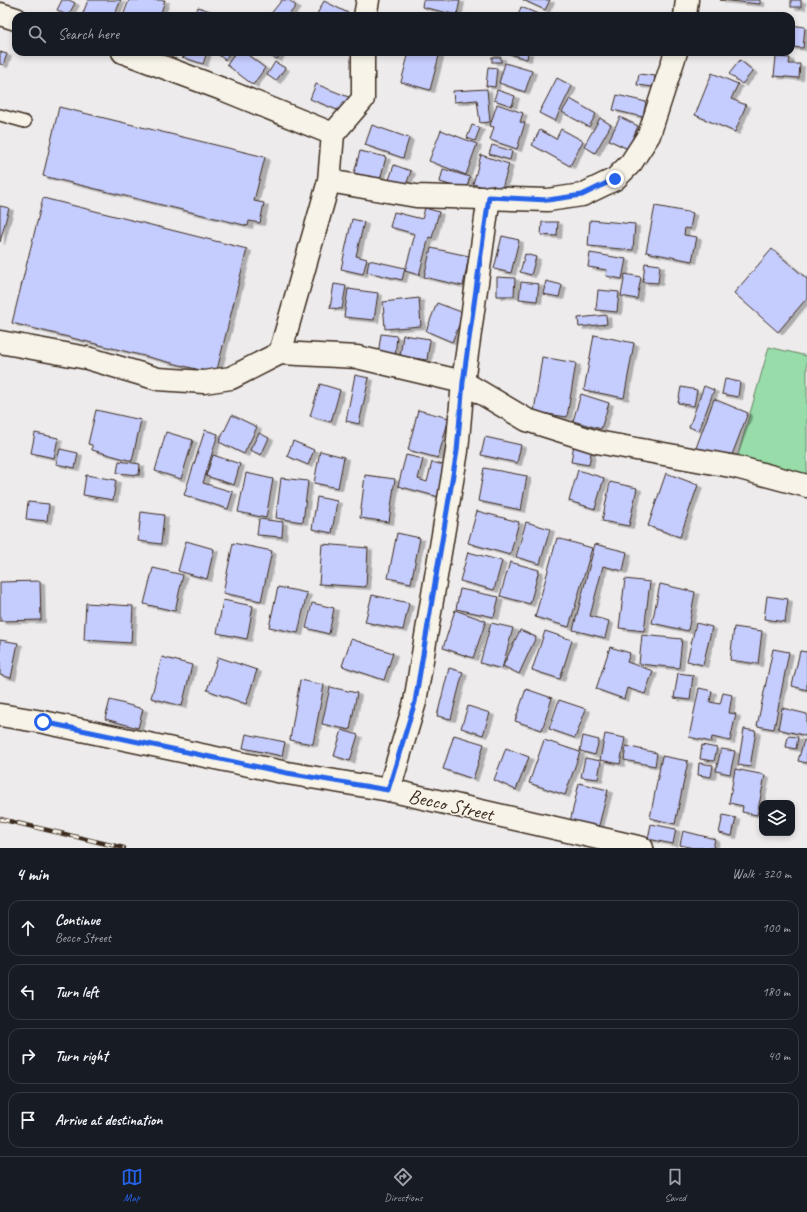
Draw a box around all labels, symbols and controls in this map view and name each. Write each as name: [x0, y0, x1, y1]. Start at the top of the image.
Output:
search box: [12, 12, 795, 56]
icon: search: [26, 23, 48, 45]
text: Search here: [58, 25, 119, 44]
route end: [606, 170, 624, 188]
route start: [34, 713, 52, 731]
street label: Becco Street: [406, 783, 498, 827]
map controls: [759, 800, 795, 836]
button: layers: [759, 800, 795, 836]
text: 4 min: [16, 864, 49, 885]
text: Walk · 320 m: [732, 866, 791, 882]
text: Continue: [55, 911, 100, 930]
icon: ahead: [17, 917, 39, 939]
text: 100 m: [762, 920, 790, 936]
text: Becco Street: [55, 930, 111, 946]
icon: left: [17, 981, 39, 1003]
text: Turn left: [55, 983, 98, 1002]
text: 180 m: [762, 984, 790, 1000]
icon: right: [17, 1045, 39, 1067]
text: Turn right: [55, 1047, 108, 1066]
text: 40 m: [768, 1048, 790, 1064]
icon: arrive: [17, 1109, 39, 1131]
text: Arrive at destination: [55, 1111, 162, 1130]
tab: Map: [121, 1166, 143, 1204]
tab: Directions: [384, 1166, 423, 1204]
tab: Saved: [664, 1166, 686, 1204]

